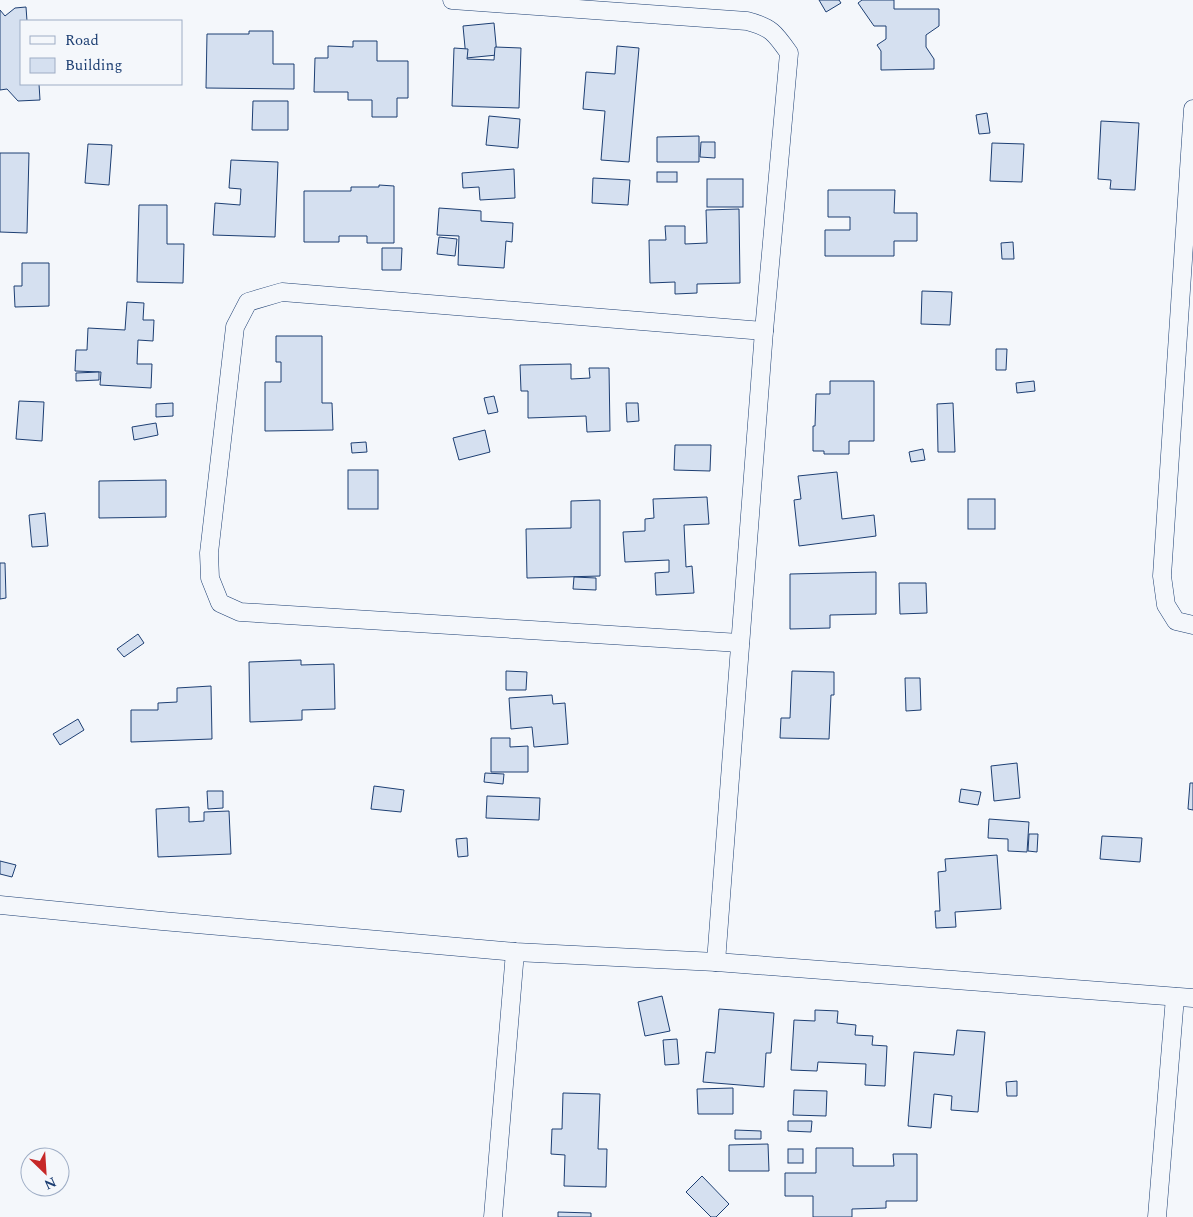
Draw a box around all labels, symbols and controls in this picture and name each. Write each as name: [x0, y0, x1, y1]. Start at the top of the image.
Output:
legend: [20, 20, 182, 85]
text: Road: [65, 29, 99, 52]
text: Building: [65, 54, 122, 77]
north arrow: [20, 1147, 70, 1197]
text: N: [41, 1171, 60, 1195]

